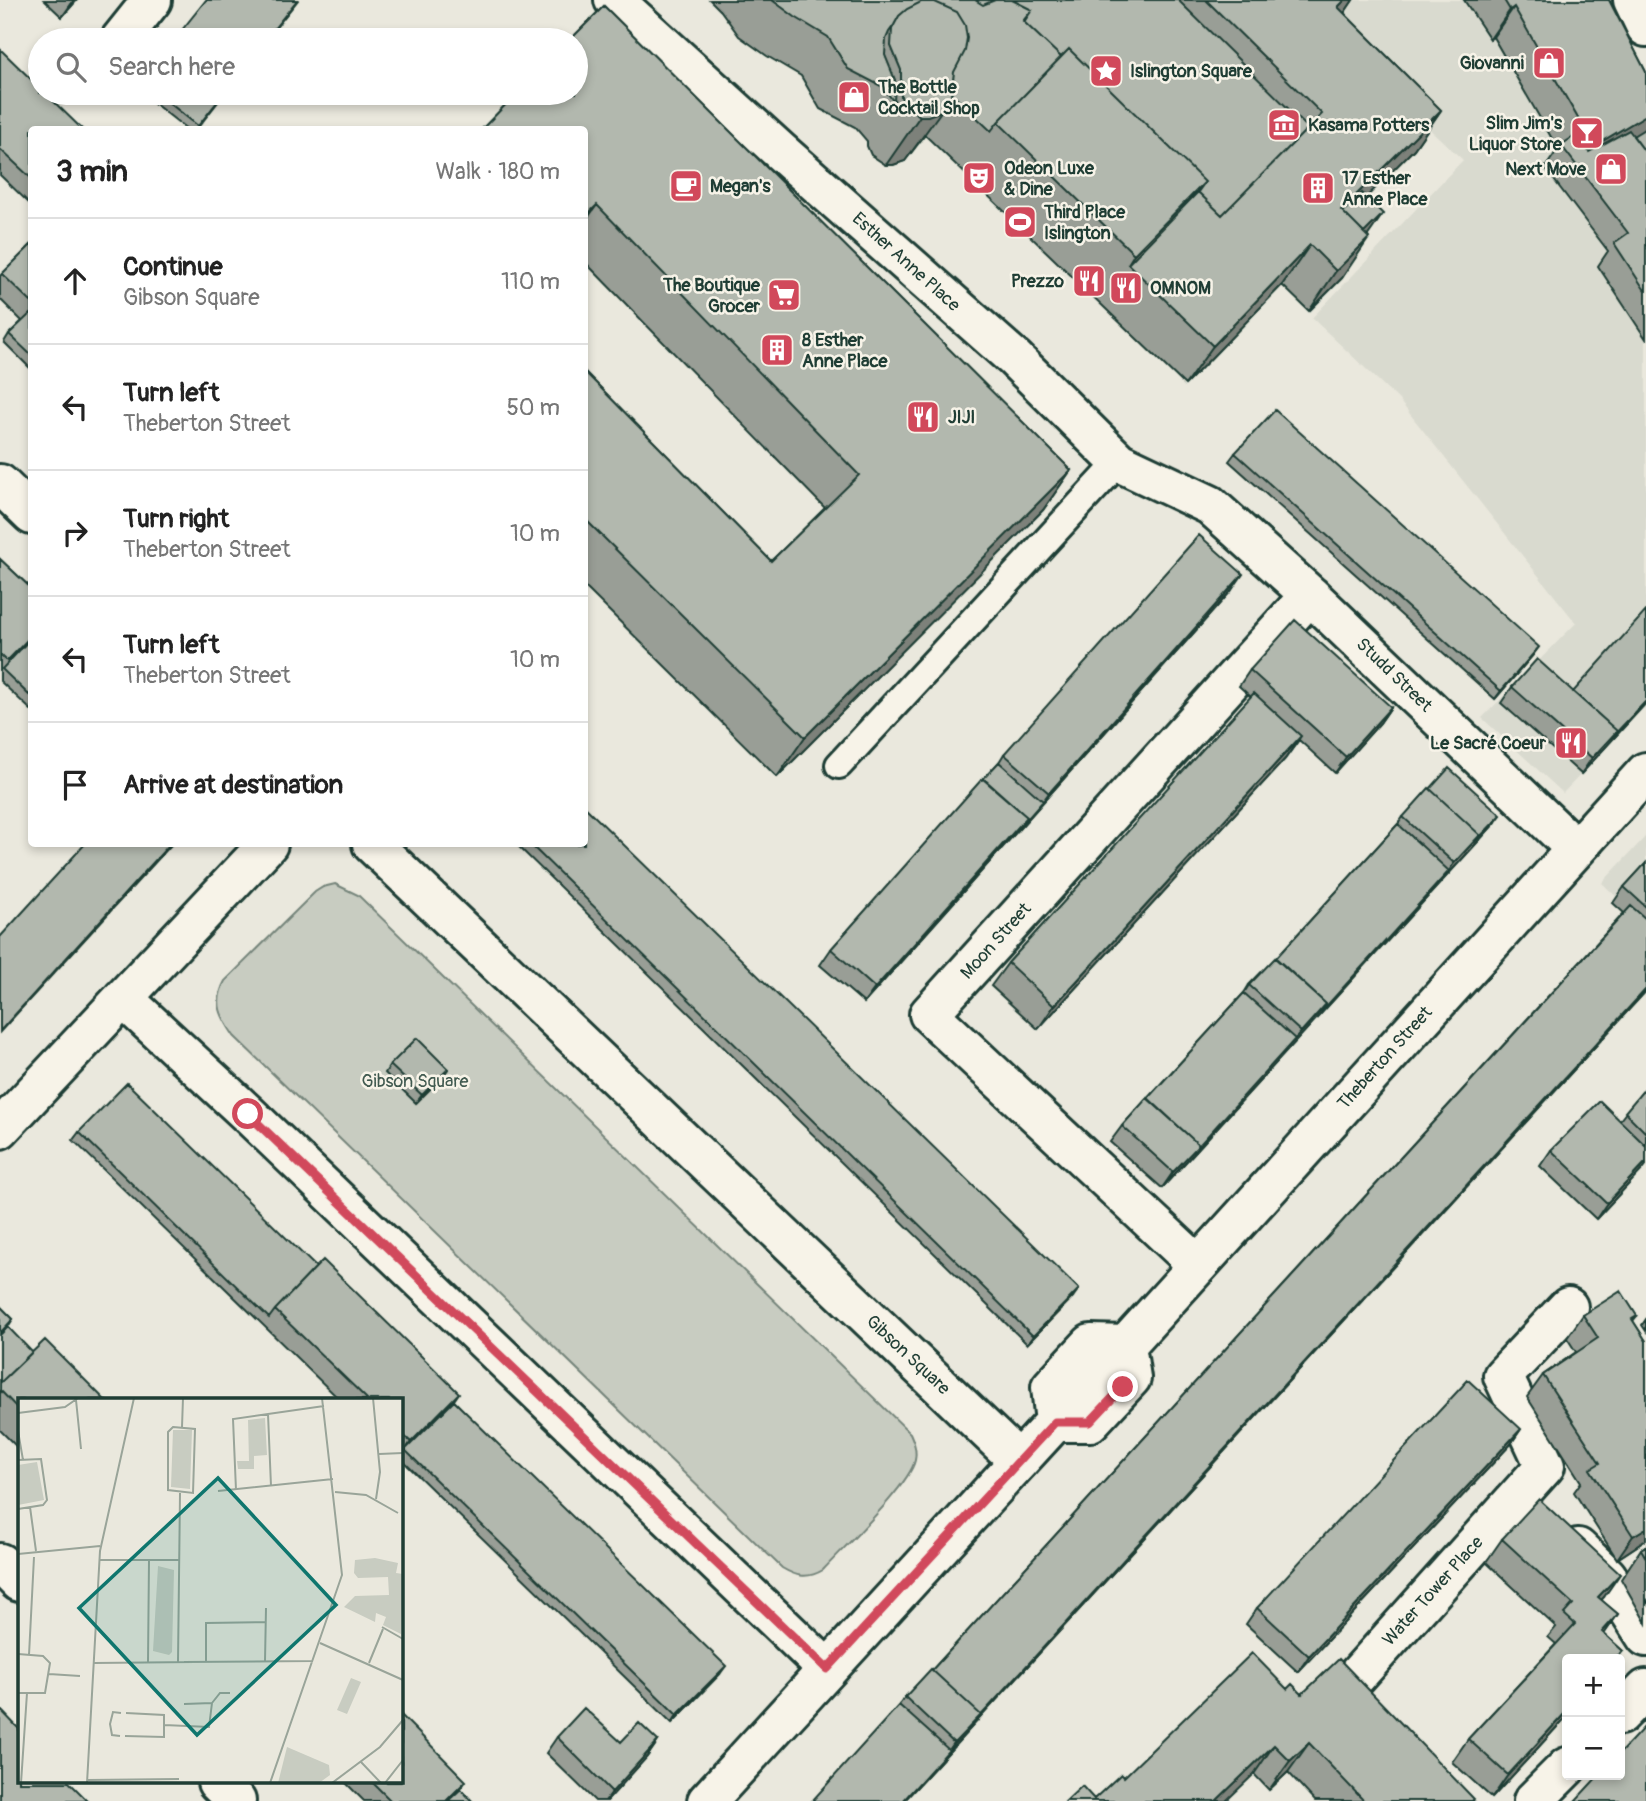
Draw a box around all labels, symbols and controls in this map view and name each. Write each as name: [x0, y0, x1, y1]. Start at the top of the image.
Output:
search box: [28, 28, 588, 105]
shop icon: Giovanni: [1530, 44, 1568, 82]
icon: search: [52, 48, 90, 86]
text: Search here: [108, 51, 235, 83]
place icon: Islington Square: [1087, 52, 1125, 90]
place label: Giovanni: [1460, 52, 1524, 75]
place label: Islington Square: [1130, 60, 1253, 83]
place label: The Bottle Cocktail Shop: [877, 76, 980, 120]
shop icon: The Bottle Cocktail Shop: [835, 78, 873, 116]
museum icon: Kasama Potters: [1265, 106, 1303, 144]
place label: Slim Jim's Liquor Store: [1469, 112, 1563, 156]
place label: Kasama Potters: [1308, 114, 1430, 137]
bar icon: Slim Jim's Liquor Store: [1568, 114, 1606, 152]
shop icon: Next Move: [1592, 150, 1630, 188]
text: 3 min: [56, 153, 128, 190]
text: Walk · 180 m: [435, 157, 560, 186]
place label: Odeon Luxe & Dine: [1004, 157, 1095, 201]
place label: Next Move: [1505, 158, 1587, 181]
theatre icon: Odeon Luxe & Dine: [960, 159, 998, 197]
cafe icon: Megan's: [667, 167, 705, 205]
place label: 17 Esther Anne Place: [1342, 167, 1429, 211]
building icon: 17 Esther Anne Place: [1299, 169, 1337, 207]
place label: Megan's: [710, 175, 771, 198]
place label: Third Place Islington: [1043, 201, 1126, 245]
sports icon: Third Place Islington: [1001, 203, 1039, 241]
street label: Esther Anne Place: [847, 207, 965, 317]
text: Continue: [123, 251, 223, 283]
icon: ahead: [56, 262, 94, 300]
restaurant icon: Prezzo: [1070, 262, 1108, 300]
text: 110 m: [501, 267, 560, 296]
restaurant icon: OMNOM: [1107, 269, 1145, 307]
place label: Prezzo: [1011, 270, 1064, 293]
place label: The Boutique Grocer: [662, 274, 761, 318]
supermarket icon: The Boutique Grocer: [765, 276, 803, 314]
place label: OMNOM: [1150, 277, 1211, 300]
text: Gibson Square: [123, 283, 260, 312]
place label: 8 Esther Anne Place: [802, 329, 889, 373]
building icon: 8 Esther Anne Place: [758, 331, 796, 369]
text: Turn left: [123, 377, 219, 409]
icon: left: [56, 388, 94, 426]
text: 50 m: [506, 393, 560, 422]
restaurant icon: JIJI: [904, 398, 942, 436]
place label: JIJI: [948, 406, 975, 429]
text: Theberton Street: [123, 409, 291, 438]
text: Turn right: [123, 503, 229, 535]
icon: right: [56, 514, 94, 552]
text: 10 m: [510, 519, 560, 548]
text: Theberton Street: [123, 535, 291, 564]
text: Turn left: [123, 629, 219, 661]
street label: Studd Street: [1351, 633, 1437, 718]
icon: left: [56, 640, 94, 678]
text: 10 m: [510, 645, 560, 674]
text: Theberton Street: [123, 661, 291, 690]
restaurant icon: Le Sacré Coeur: [1552, 724, 1590, 762]
place label: Le Sacré Coeur: [1430, 732, 1547, 755]
icon: arrive: [56, 766, 94, 804]
text: Arrive at destination: [123, 769, 343, 801]
street label: Moon Street: [956, 897, 1037, 984]
street label: Theberton Street: [1333, 1001, 1438, 1114]
park label: Gibson Square: [362, 1070, 469, 1093]
route start: [232, 1098, 263, 1129]
street label: Gibson Square: [861, 1310, 955, 1400]
route end: [1107, 1371, 1138, 1402]
inset map: [18, 1398, 402, 1784]
street label: Water Tower Place: [1378, 1531, 1489, 1651]
map controls: [1562, 1654, 1625, 1780]
button: +: [1562, 1654, 1625, 1717]
button: −: [1562, 1717, 1625, 1780]

